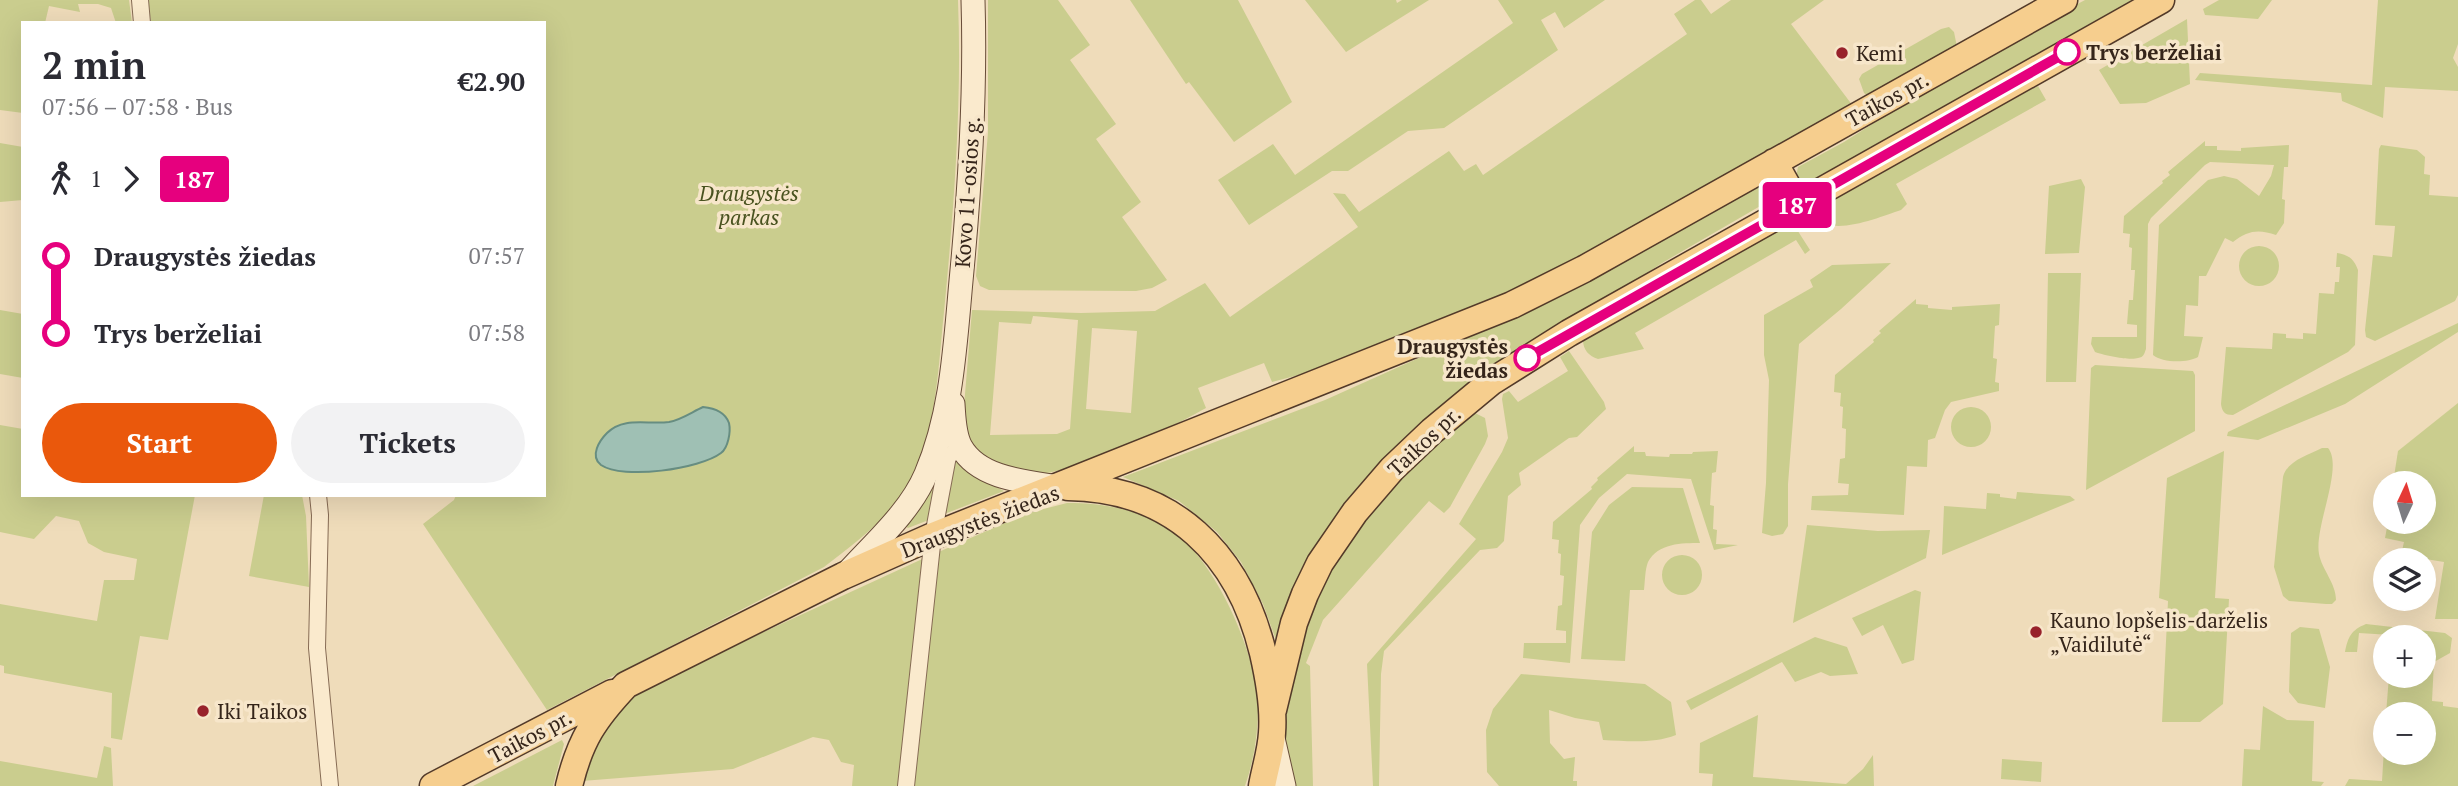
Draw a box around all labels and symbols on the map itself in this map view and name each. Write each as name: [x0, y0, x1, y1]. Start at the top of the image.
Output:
place label: Trys berželiai: [2086, 38, 2222, 66]
place label: Kemi: [1856, 39, 1904, 67]
marker: Trys berželiai: [2054, 39, 2080, 65]
marker: Kemi: [1834, 45, 1850, 61]
street label: Taikos pr.: [1841, 65, 1933, 133]
street label: Kovo 11-osios g.: [948, 115, 986, 269]
park label: Draugystės parkas: [698, 179, 799, 231]
line badge: 187: [1757, 182, 1837, 228]
place label: Draugystės žiedas: [1397, 332, 1508, 384]
marker: Draugystės žiedas: [1514, 345, 1540, 371]
street label: Taikos pr.: [1381, 400, 1467, 482]
north arrow: [2373, 471, 2436, 534]
street label: Draugystės žiedas: [897, 478, 1063, 564]
place label: Kauno lopšelis-darželis „Vaidilutė“: [2050, 606, 2268, 658]
marker: Kauno lopšelis-darželis „Vaidilutė“: [2028, 624, 2044, 640]
place label: Iki Taikos: [217, 697, 307, 725]
street label: Taikos pr.: [483, 702, 577, 770]
marker: Iki Taikos: [195, 703, 211, 719]

